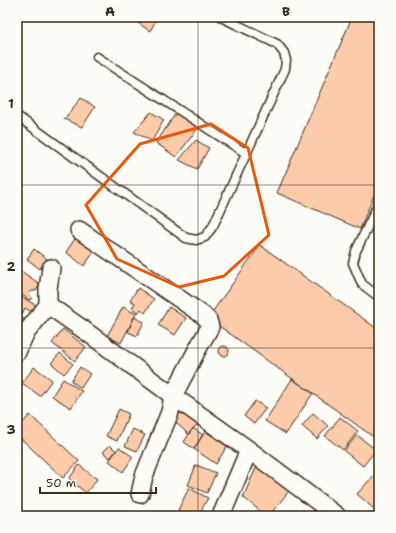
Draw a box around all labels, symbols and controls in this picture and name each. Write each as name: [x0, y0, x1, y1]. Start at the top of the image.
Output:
text: A: [105, 3, 115, 20]
text: B: [282, 3, 290, 20]
text: 1: [8, 95, 14, 112]
text: 2: [6, 258, 16, 275]
text: 3: [6, 421, 16, 438]
scale bar: [40, 469, 156, 495]
text: 50 m: [46, 475, 76, 491]

